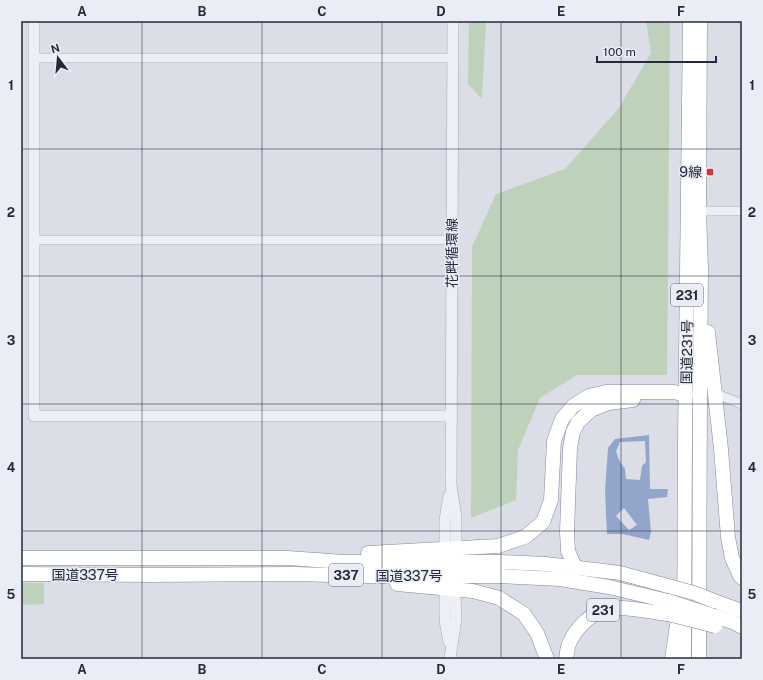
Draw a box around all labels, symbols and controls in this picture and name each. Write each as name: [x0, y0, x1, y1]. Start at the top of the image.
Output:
text: A: [77, 4, 87, 19]
text: B: [198, 4, 207, 19]
text: C: [317, 4, 327, 19]
text: D: [436, 4, 446, 19]
text: E: [557, 4, 565, 19]
text: F: [677, 4, 685, 19]
north arrow: [38, 38, 78, 78]
scale bar: [597, 38, 716, 64]
text: N: [49, 41, 61, 55]
text: 100 m: [603, 45, 636, 59]
text: 1: [8, 78, 14, 93]
text: 1: [749, 78, 755, 93]
place label: 9線: [679, 164, 702, 180]
marker: 9線: [705, 167, 715, 177]
text: 2: [7, 205, 15, 220]
text: 2: [748, 205, 756, 220]
street label: 花畔循環線: [444, 218, 460, 288]
road number: 231: [671, 284, 703, 306]
street label: 国道231号: [678, 319, 696, 385]
text: 3: [7, 333, 16, 348]
text: 3: [748, 333, 757, 348]
text: 4: [7, 460, 16, 475]
text: 4: [748, 460, 757, 475]
road number: 337: [329, 564, 363, 586]
street label: 国道337号: [51, 567, 119, 583]
street label: 国道337号: [375, 568, 443, 584]
text: 5: [7, 587, 16, 602]
text: 5: [748, 587, 757, 602]
road number: 231: [587, 599, 619, 621]
text: A: [77, 662, 87, 677]
text: B: [198, 662, 207, 677]
text: C: [317, 662, 327, 677]
text: D: [436, 662, 446, 677]
text: E: [557, 662, 565, 677]
text: F: [677, 662, 685, 677]

